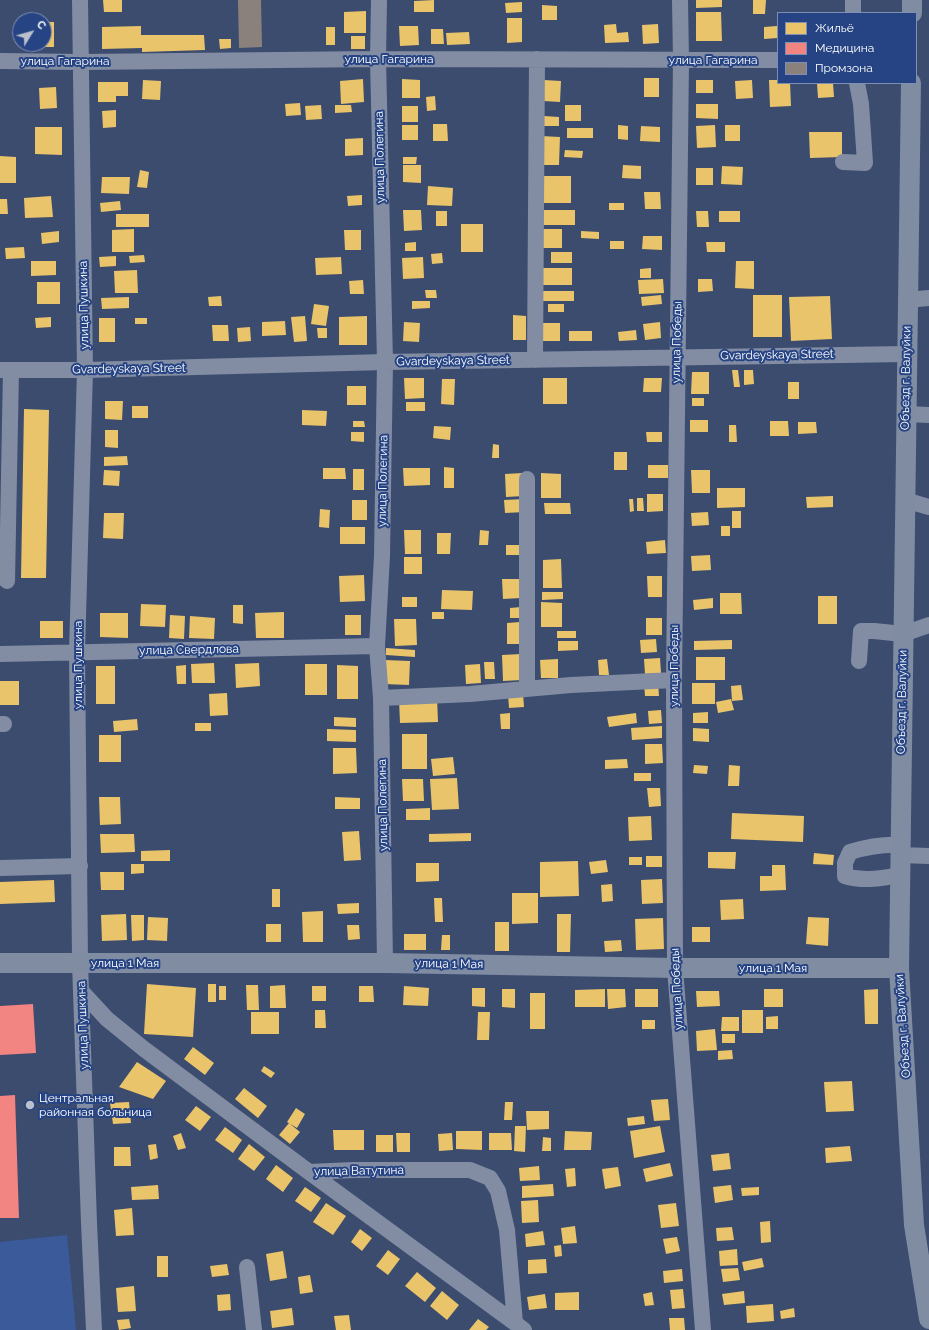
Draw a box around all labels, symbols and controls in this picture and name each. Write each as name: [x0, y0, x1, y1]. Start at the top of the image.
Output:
north arrow: [12, 12, 52, 52]
legend: [777, 12, 917, 84]
text: С: [34, 18, 49, 32]
text: Жильё: [815, 21, 854, 35]
text: Медицина: [815, 41, 874, 55]
street label: улица Гагарина: [344, 52, 434, 66]
street label: улица Гагарина: [668, 53, 758, 67]
street label: улица Гагарина: [20, 54, 110, 68]
text: Промзона: [815, 61, 873, 75]
street label: улица Полегина: [372, 111, 388, 203]
street label: улица Пушкина: [76, 261, 92, 349]
street label: улица Победы: [669, 301, 685, 383]
street label: Объезд г. Валуйки: [898, 326, 914, 430]
street label: Gvardeyskaya Street: [720, 347, 834, 363]
street label: Gvardeyskaya Street: [396, 353, 510, 369]
street label: Gvardeyskaya Street: [72, 361, 186, 377]
street label: улица Полегина: [375, 435, 391, 527]
street label: улица Пушкина: [71, 621, 85, 709]
street label: улица Победы: [667, 625, 681, 707]
street label: улица Свердлова: [139, 642, 239, 658]
street label: Объезд г. Валуйки: [894, 650, 910, 754]
street label: улица Полегина: [375, 759, 391, 851]
street label: улица Победы: [668, 948, 686, 1030]
street label: улица 1 Мая: [91, 956, 159, 970]
street label: улица 1 Мая: [415, 956, 483, 972]
street label: улица 1 Мая: [739, 961, 807, 975]
street label: Объезд г. Валуйки: [892, 974, 914, 1078]
street label: улица Пушкина: [74, 980, 92, 1070]
place label: Центральная районная больница: [39, 1091, 152, 1119]
marker: Центральная районная больница: [24, 1099, 36, 1111]
street label: улица Ватутина: [314, 1163, 404, 1179]

